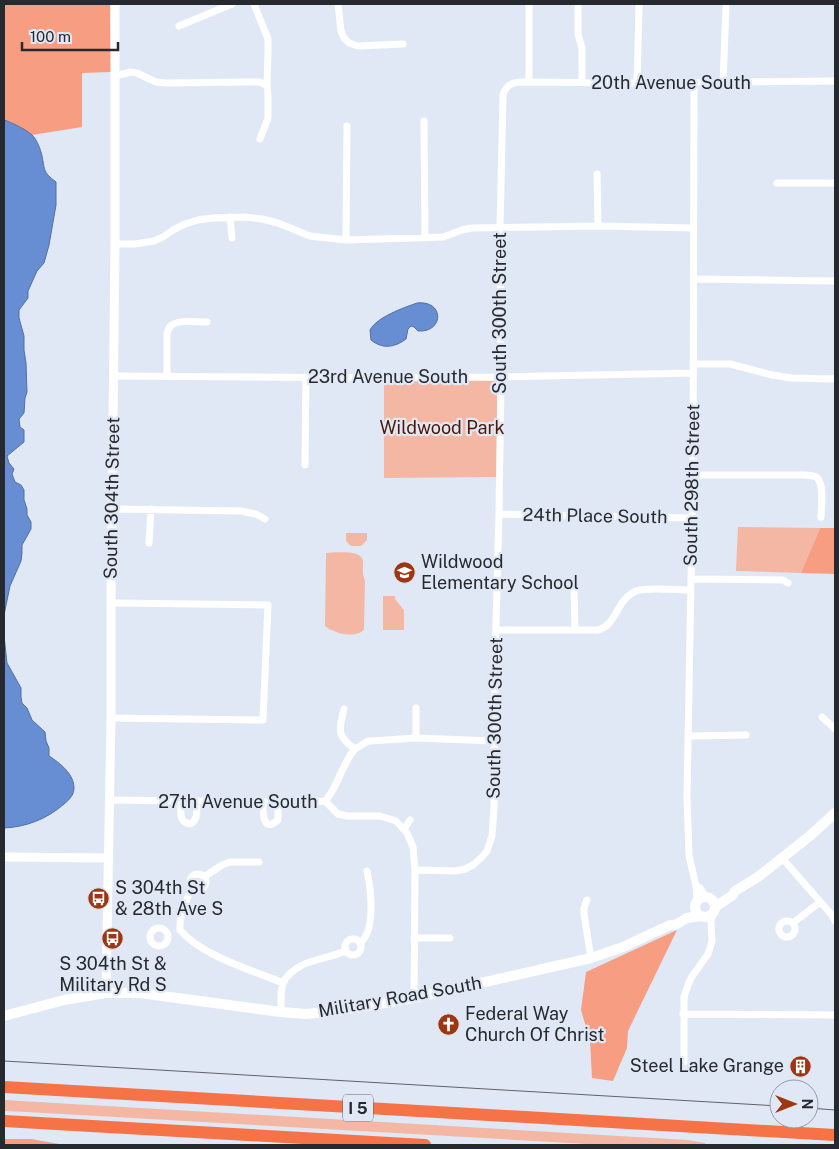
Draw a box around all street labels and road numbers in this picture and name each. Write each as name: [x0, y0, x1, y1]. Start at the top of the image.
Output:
street label: 20th Avenue South: [591, 72, 751, 93]
street label: South 300th Street: [489, 232, 510, 394]
street label: 23rd Avenue South: [308, 366, 468, 387]
street label: South 298th Street: [680, 404, 703, 566]
street label: South 304th Street: [100, 417, 123, 579]
street label: 24th Place South: [522, 504, 668, 527]
street label: South 300th Street: [483, 637, 506, 799]
street label: 27th Avenue South: [158, 791, 318, 812]
street label: Military Road South: [317, 972, 483, 1021]
road number: I 5: [343, 1094, 373, 1122]

